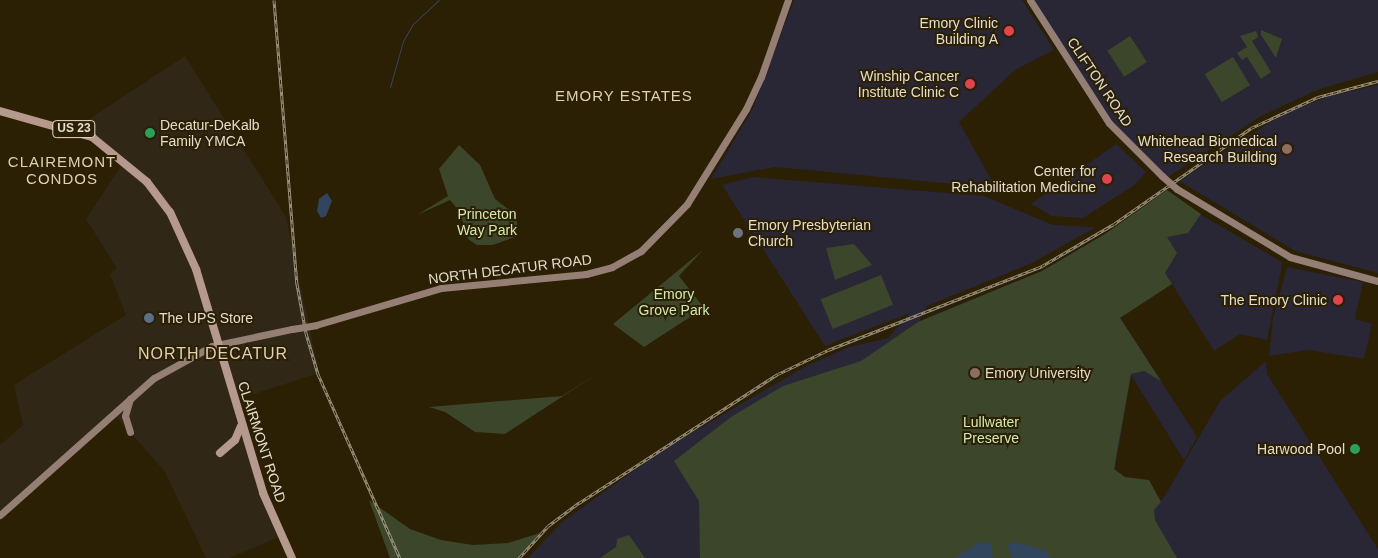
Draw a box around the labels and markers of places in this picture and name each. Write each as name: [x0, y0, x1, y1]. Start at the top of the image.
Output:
place label: Emory Clinic Building A: [919, 15, 998, 48]
marker: Emory Clinic Building A: [1002, 24, 1016, 38]
place label: Winship Cancer Institute Clinic C: [858, 68, 959, 100]
marker: Winship Cancer Institute Clinic C: [963, 77, 977, 91]
place label: Decatur-DeKalb Family YMCA: [160, 117, 260, 150]
marker: Decatur-DeKalb Family YMCA: [144, 127, 156, 139]
place label: Whitehead Biomedical Research Building: [1138, 133, 1277, 166]
marker: Whitehead Biomedical Research Building: [1281, 143, 1293, 155]
place label: Center for Rehabilitation Medicine: [951, 163, 1096, 196]
marker: Center for Rehabilitation Medicine: [1100, 172, 1114, 186]
place label: Emory Presbyterian Church: [748, 217, 871, 250]
marker: Emory Presbyterian Church: [732, 227, 744, 239]
place label: The Emory Clinic: [1220, 292, 1327, 308]
marker: The Emory Clinic: [1331, 293, 1345, 307]
place label: The UPS Store: [159, 310, 253, 326]
marker: The UPS Store: [143, 312, 155, 324]
place label: Emory University: [985, 365, 1091, 381]
marker: Emory University: [969, 367, 981, 379]
place label: Harwood Pool: [1257, 441, 1345, 457]
marker: Harwood Pool: [1349, 443, 1361, 455]

